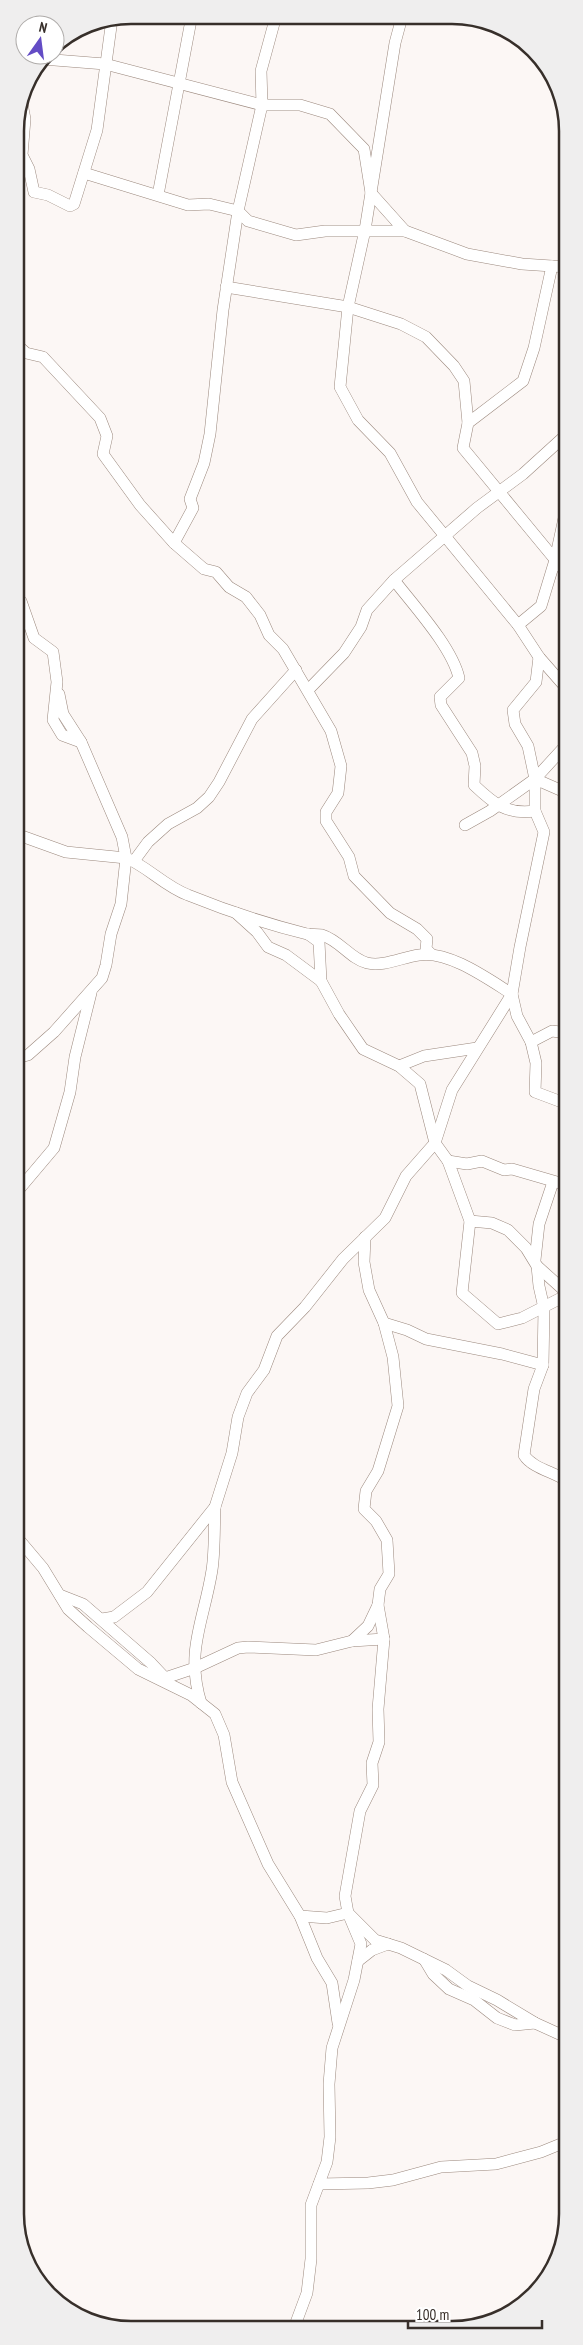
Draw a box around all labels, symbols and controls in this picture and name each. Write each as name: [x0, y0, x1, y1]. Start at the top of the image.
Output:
north arrow: [15, 15, 65, 65]
text: N: [37, 18, 49, 37]
scale bar: [408, 2298, 542, 2330]
text: 100 m: [416, 2305, 449, 2324]

